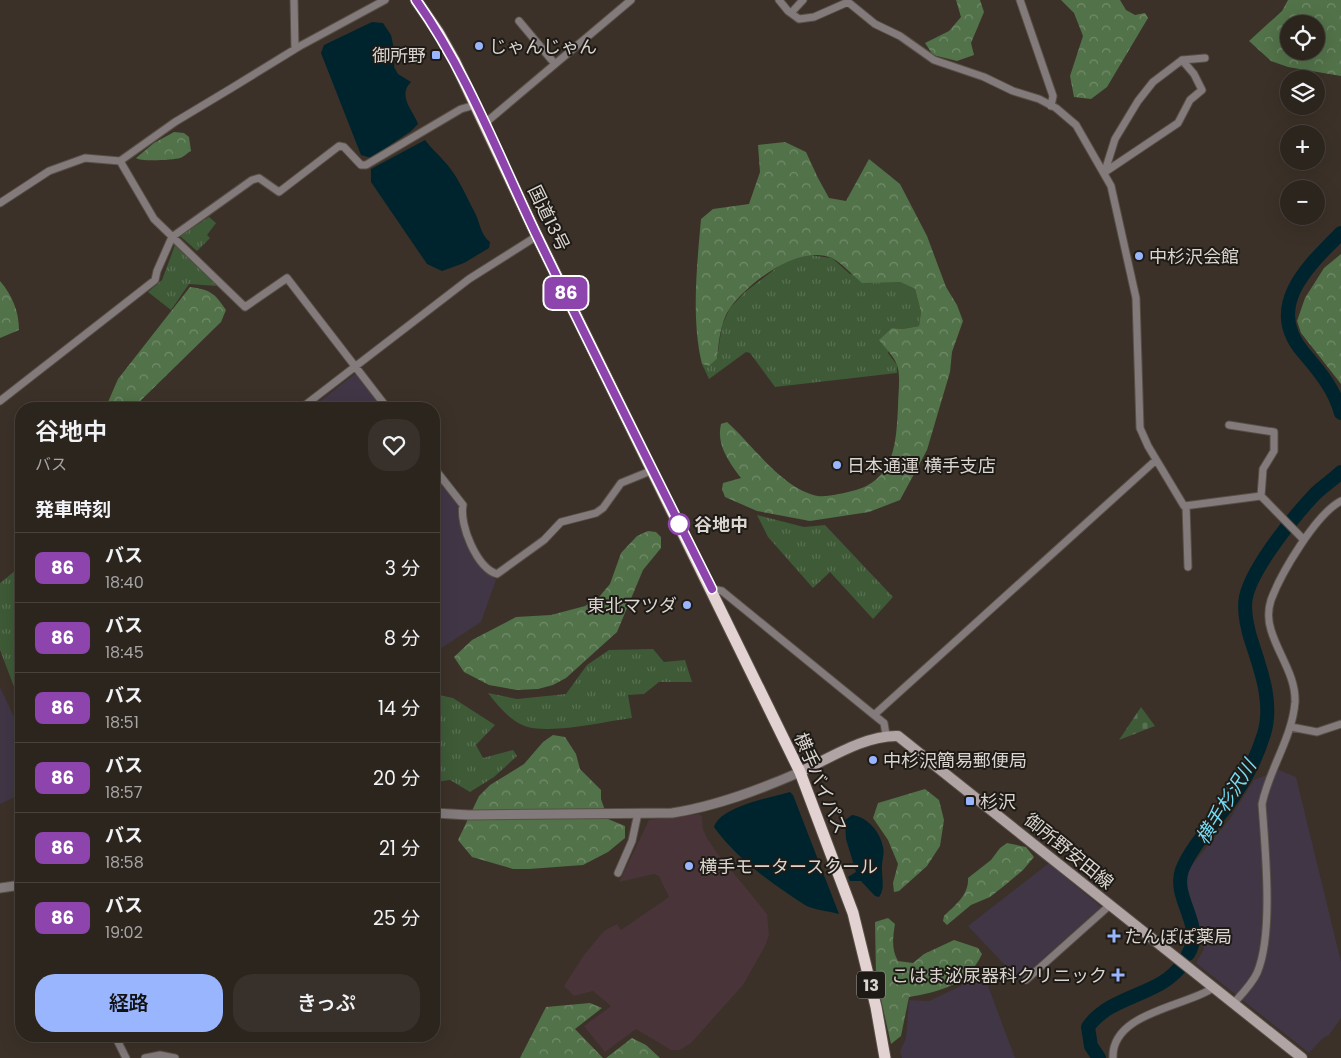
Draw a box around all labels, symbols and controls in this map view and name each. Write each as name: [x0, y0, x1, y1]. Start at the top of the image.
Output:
map controls: [1280, 15, 1325, 225]
button: locate: [1280, 15, 1325, 60]
place label: じゃんじゃん: [489, 34, 597, 59]
marker: じゃんじゃん: [473, 40, 485, 52]
place label: 御所野: [372, 43, 426, 68]
marker: 御所野: [430, 49, 442, 61]
button: layers: [1280, 70, 1325, 115]
button: +: [1280, 125, 1325, 170]
button: −: [1280, 180, 1325, 225]
street label: 国道13号: [522, 181, 576, 255]
place label: 中杉沢会館: [1149, 244, 1239, 269]
marker: 中杉沢会館: [1133, 250, 1145, 262]
line badge: 86: [544, 277, 588, 309]
text: 86: [554, 280, 578, 305]
text: 谷地中: [35, 415, 107, 448]
button: heart: [368, 419, 420, 471]
text: バス: [35, 453, 67, 476]
place label: 日本通運 横手支店: [847, 453, 996, 478]
marker: 日本通運 横手支店: [831, 459, 843, 471]
text: 発車時刻: [35, 496, 111, 523]
place label: 谷地中: [694, 512, 748, 537]
marker: 谷地中: [668, 513, 690, 535]
text: バス: [105, 542, 143, 569]
text: 86: [51, 555, 74, 580]
text: 3 分: [385, 555, 420, 582]
text: 18:40: [105, 571, 144, 594]
place label: 東北マツダ: [587, 593, 677, 618]
marker: 東北マツダ: [681, 599, 693, 611]
text: バス: [105, 612, 143, 639]
text: 86: [51, 625, 74, 650]
text: 8 分: [384, 625, 420, 652]
text: 18:45: [105, 641, 144, 664]
text: バス: [105, 682, 143, 709]
text: 86: [51, 695, 74, 720]
text: 14 分: [378, 695, 420, 722]
text: 18:51: [105, 711, 139, 734]
street label: 横手バイパス: [788, 729, 854, 837]
place label: 中杉沢簡易郵便局: [883, 748, 1027, 773]
text: バス: [105, 752, 143, 779]
water label: 横手杉沢川: [1189, 753, 1264, 849]
marker: 中杉沢簡易郵便局: [867, 754, 879, 766]
text: 86: [51, 765, 74, 790]
text: 20 分: [373, 765, 420, 792]
text: 18:57: [105, 781, 142, 804]
place label: 杉沢: [980, 789, 1016, 814]
marker: 杉沢: [964, 795, 976, 807]
street label: 御所野安田線: [1019, 807, 1119, 895]
text: バス: [105, 822, 143, 849]
text: 86: [51, 835, 74, 860]
text: 21 分: [379, 835, 420, 862]
text: 18:58: [105, 851, 144, 874]
place label: 横手モータースクール: [699, 854, 878, 879]
marker: 横手モータースクール: [683, 860, 695, 872]
text: バス: [105, 892, 143, 919]
text: 86: [51, 905, 74, 930]
text: 25 分: [373, 905, 420, 932]
text: 19:02: [105, 921, 143, 944]
place label: たんぽぽ薬局: [1124, 924, 1232, 949]
marker: たんぽぽ薬局: [1108, 930, 1120, 942]
place label: こはま泌尿器科クリニック: [891, 963, 1107, 988]
marker: こはま泌尿器科クリニック: [1111, 968, 1125, 982]
road number: 13: [857, 972, 885, 998]
button: 経路: [35, 974, 223, 1032]
button: きっぷ: [233, 974, 420, 1032]

